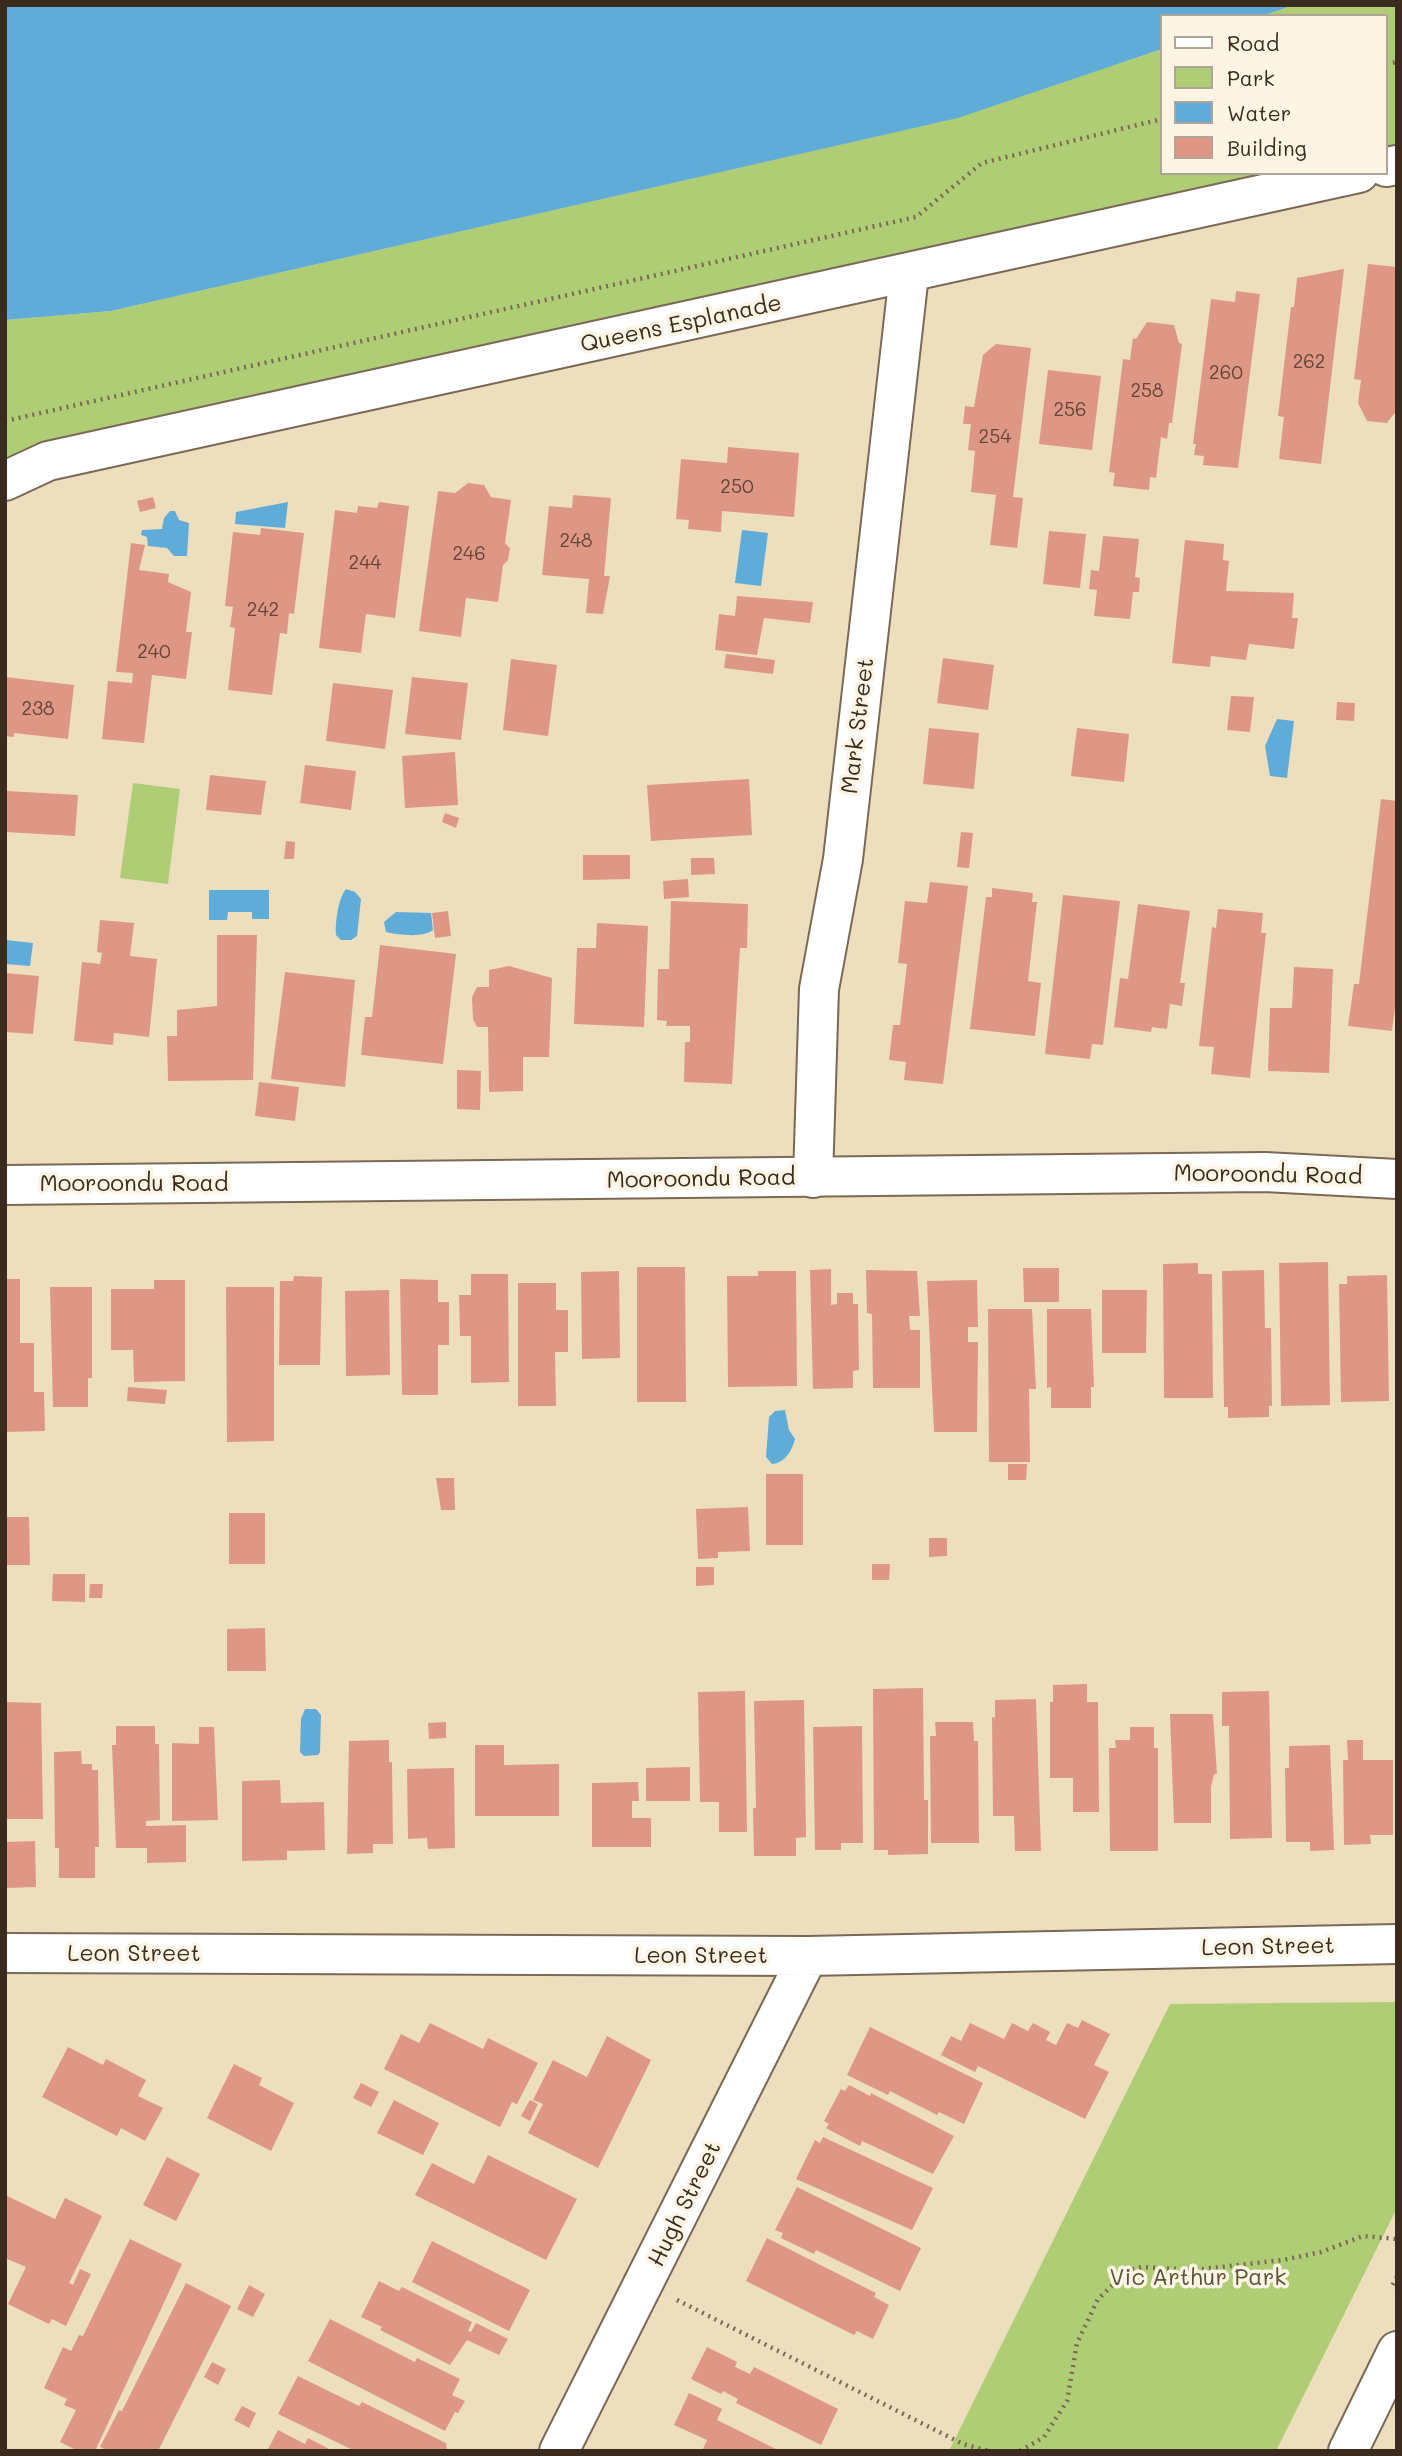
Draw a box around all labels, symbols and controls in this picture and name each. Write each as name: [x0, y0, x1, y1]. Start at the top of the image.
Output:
legend: [1160, 14, 1388, 175]
text: Road: [1227, 29, 1279, 56]
text: Park: [1227, 64, 1275, 91]
text: Water: [1227, 99, 1291, 126]
text: Building: [1227, 134, 1307, 161]
street label: Queens Esplanade: [578, 289, 784, 359]
house number: 262: [1293, 351, 1325, 373]
house number: 260: [1209, 362, 1243, 384]
house number: 258: [1130, 380, 1164, 402]
house number: 256: [1053, 399, 1087, 421]
house number: 254: [979, 426, 1011, 448]
house number: 250: [720, 476, 754, 498]
house number: 248: [559, 530, 593, 552]
house number: 246: [452, 543, 486, 565]
house number: 244: [349, 552, 381, 574]
house number: 242: [247, 599, 279, 621]
house number: 240: [137, 641, 171, 663]
street label: Mark Street: [836, 656, 880, 796]
house number: 238: [21, 698, 55, 720]
street label: Mooroondu Road: [1173, 1160, 1363, 1190]
street label: Mooroondu Road: [606, 1164, 796, 1194]
street label: Mooroondu Road: [40, 1170, 228, 1198]
street label: Leon Street: [1201, 1932, 1335, 1962]
street label: Leon Street: [67, 1940, 201, 1968]
street label: Leon Street: [634, 1942, 768, 1970]
street label: Hugh Street: [643, 2137, 727, 2271]
park label: Vic Arthur Park: [1110, 2264, 1286, 2292]

